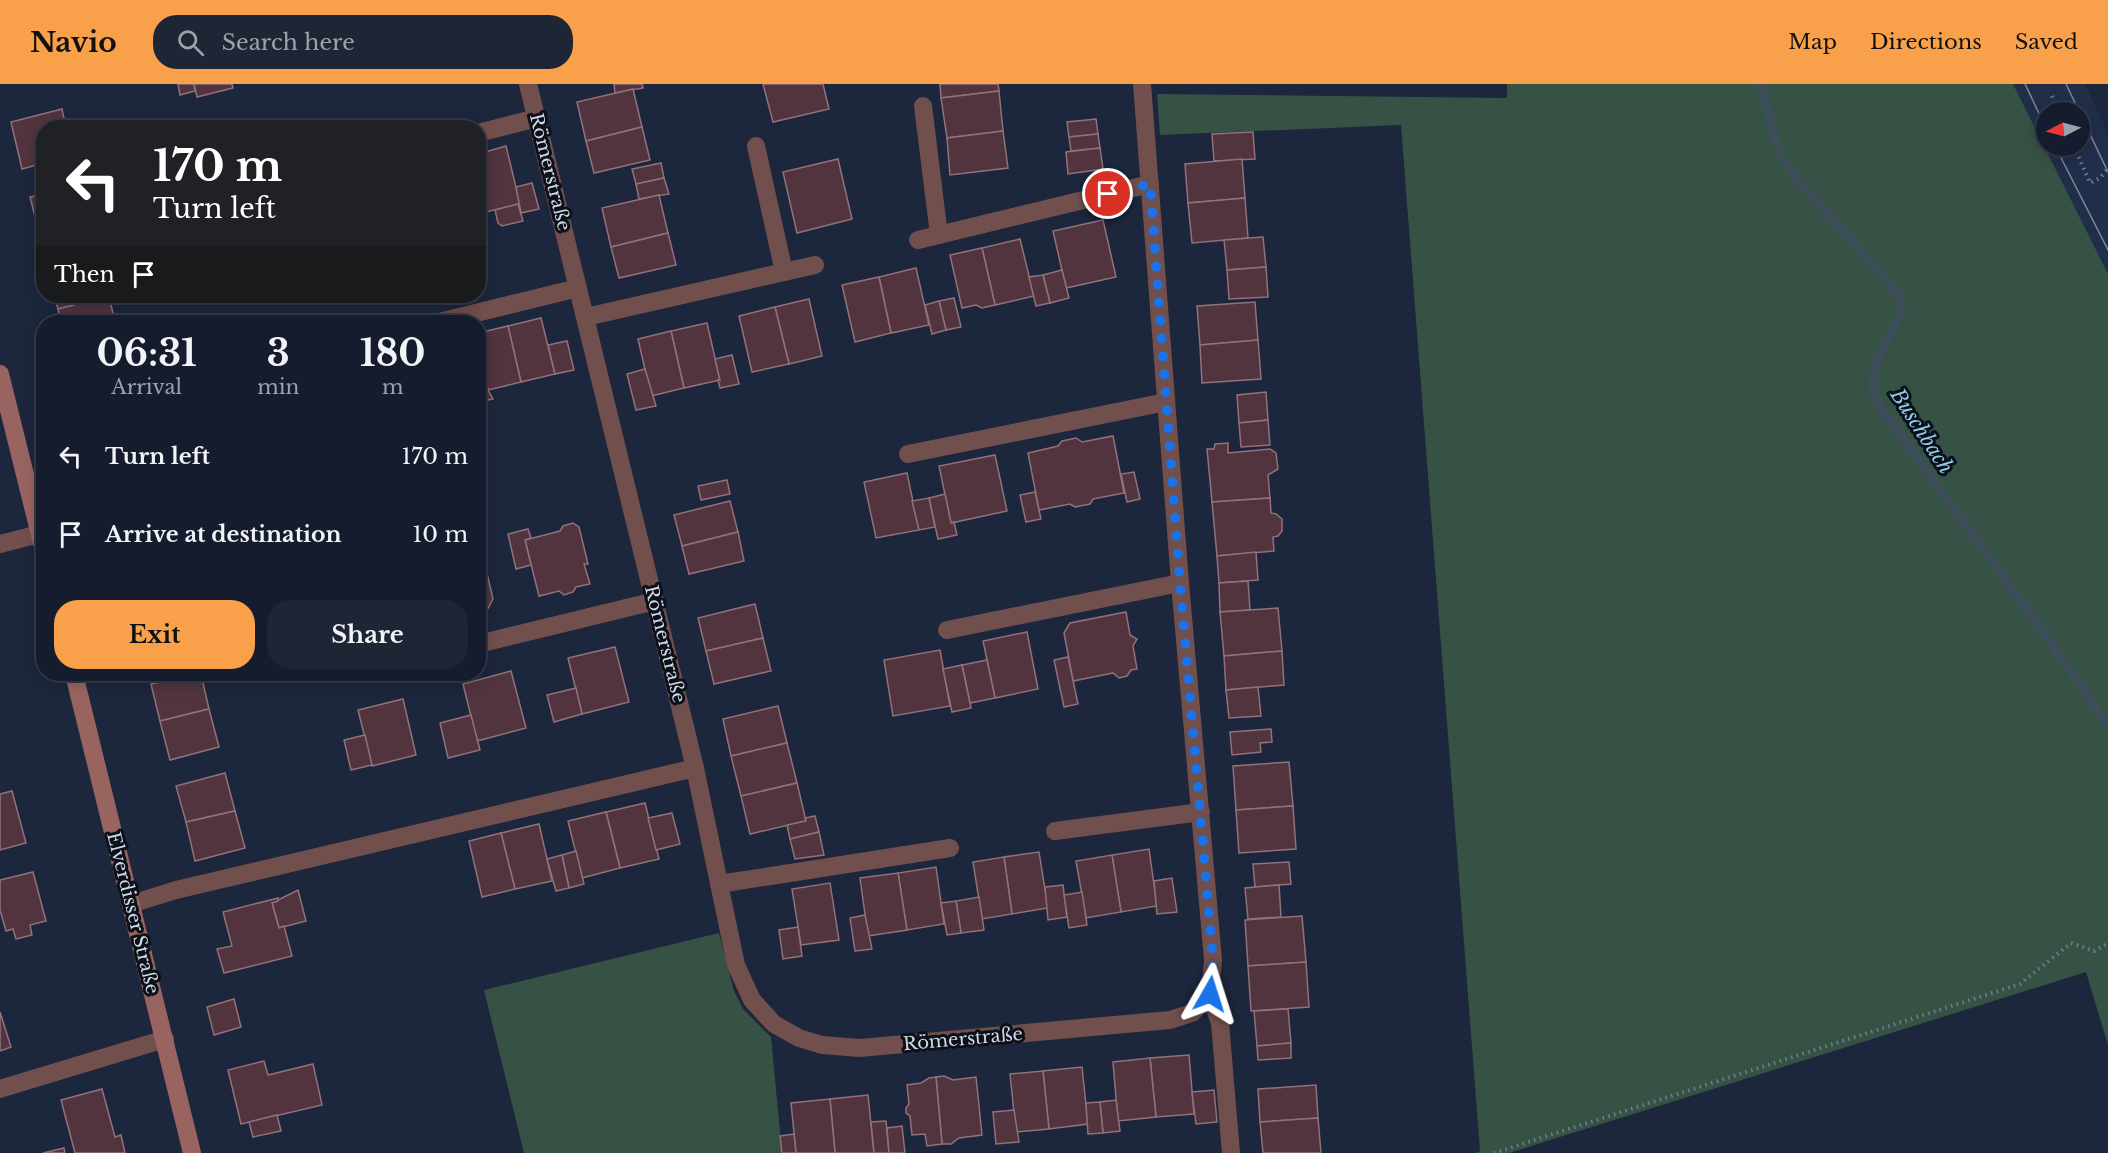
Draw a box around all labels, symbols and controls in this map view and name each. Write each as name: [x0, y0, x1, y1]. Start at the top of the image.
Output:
search box: [153, 15, 573, 69]
text: Navio: [30, 25, 117, 60]
icon: search: [174, 26, 207, 59]
text: Search here: [222, 29, 355, 56]
text: Map: [1788, 29, 1837, 55]
text: Directions: [1870, 29, 1982, 55]
text: Saved: [2015, 29, 2078, 55]
north arrow: [2036, 102, 2090, 156]
map controls: [2036, 102, 2090, 156]
street label: Römerstraße: [525, 111, 575, 233]
text: 170 m: [153, 140, 282, 192]
icon: left: [54, 144, 132, 222]
pin: [1082, 168, 1133, 219]
icon: arrive: [1091, 177, 1124, 210]
text: Turn left: [153, 192, 276, 225]
icon: arrive: [127, 258, 160, 291]
text: Then: [54, 261, 115, 288]
text: 06:31: [96, 331, 197, 376]
text: 3: [267, 331, 290, 376]
text: 180: [360, 331, 426, 376]
text: Arrival: [111, 375, 182, 399]
text: min: [257, 375, 299, 399]
text: m: [382, 375, 403, 399]
water label: Buschbach: [1885, 383, 1958, 478]
icon: left: [54, 440, 87, 473]
text: Turn left: [105, 443, 210, 470]
text: 170 m: [402, 443, 468, 470]
icon: arrive: [54, 518, 87, 551]
text: Arrive at destination: [105, 521, 342, 548]
text: 10 m: [413, 521, 468, 548]
street label: Römerstraße: [640, 583, 690, 705]
button: Exit: [54, 600, 255, 669]
button: Share: [267, 600, 468, 669]
street label: Elverdisser Straße: [102, 830, 164, 996]
position arrow: [1178, 962, 1242, 1026]
street label: Römerstraße: [902, 1023, 1024, 1055]

